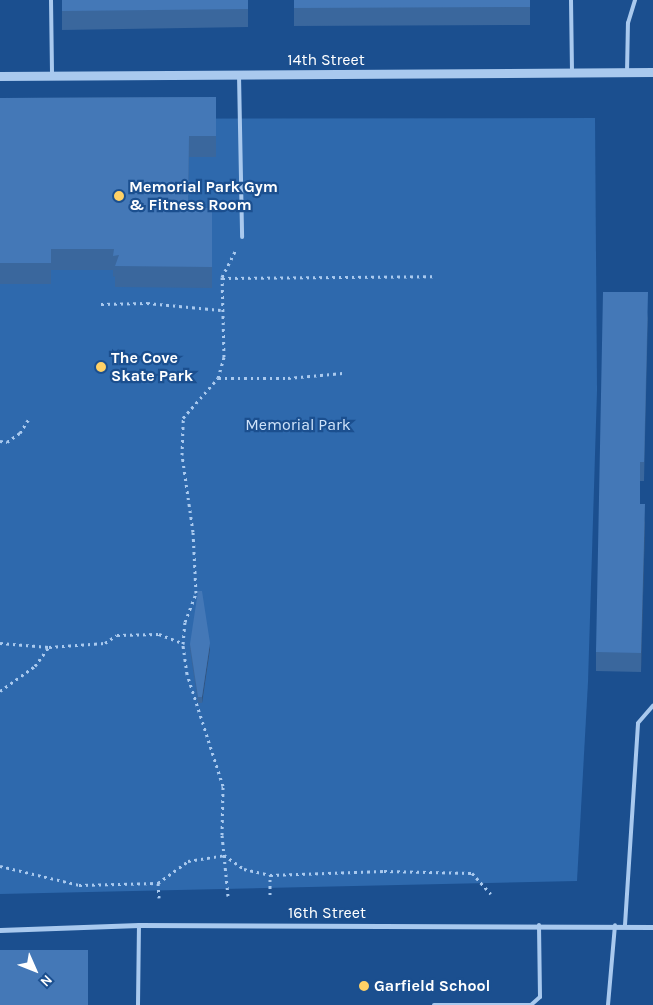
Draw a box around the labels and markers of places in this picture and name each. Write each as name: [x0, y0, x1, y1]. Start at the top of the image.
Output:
place label: Memorial Park Gym & Fitness Room: [129, 177, 278, 215]
marker: Memorial Park Gym & Fitness Room: [113, 190, 125, 202]
place label: The Cove Skate Park: [111, 348, 193, 386]
marker: The Cove Skate Park: [95, 361, 107, 373]
place label: Garfield School: [374, 976, 490, 996]
marker: Garfield School: [358, 980, 370, 992]

